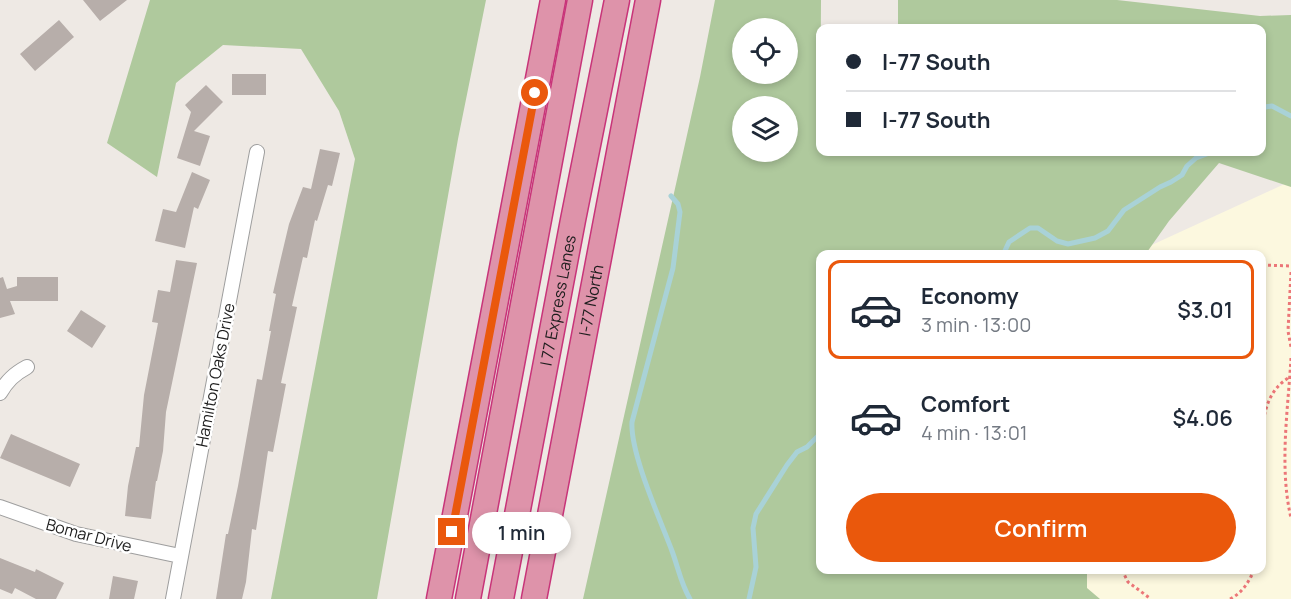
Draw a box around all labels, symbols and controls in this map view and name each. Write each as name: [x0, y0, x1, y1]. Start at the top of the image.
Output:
map controls: [732, 18, 798, 162]
button: locate: [732, 18, 798, 84]
text: I-77 South: [882, 47, 991, 77]
route start: [521, 79, 548, 106]
button: layers: [732, 96, 798, 162]
text: I-77 South: [882, 105, 991, 135]
street label: I 77 Express Lanes: [535, 233, 581, 368]
street label: I-77 North: [573, 263, 608, 338]
text: Economy: [921, 281, 1019, 311]
icon: car: [849, 283, 903, 337]
text: $3.01: [1177, 295, 1233, 325]
street label: Hamilton Oaks Drive: [190, 301, 240, 449]
text: 3 min · 13:00: [921, 311, 1031, 338]
text: Comfort: [921, 389, 1010, 419]
icon: car: [849, 391, 903, 445]
text: $4.06: [1173, 403, 1233, 433]
text: 4 min · 13:01: [921, 419, 1028, 446]
button: Confirm: [846, 493, 1236, 562]
callout: 1 min: [473, 511, 572, 553]
street label: Bomar Drive: [44, 513, 134, 557]
route end: [438, 518, 465, 545]
text: 1 min: [498, 519, 545, 546]

